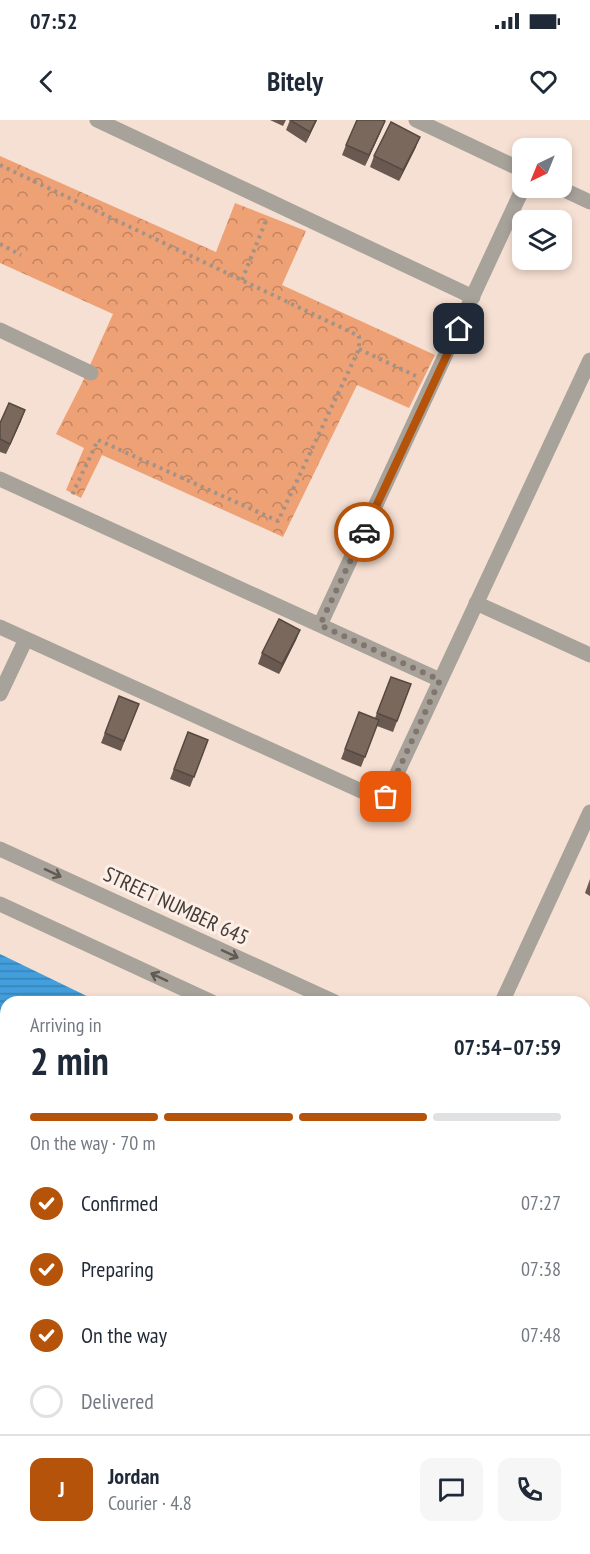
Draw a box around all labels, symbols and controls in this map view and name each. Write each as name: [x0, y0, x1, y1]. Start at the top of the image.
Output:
text: 07:52: [30, 7, 78, 35]
text: Bitely: [267, 64, 323, 98]
icon: back: [30, 65, 63, 98]
icon: heart: [527, 65, 560, 98]
north arrow: [512, 138, 572, 198]
map controls: [512, 138, 572, 270]
button: layers: [512, 210, 572, 270]
pin: [433, 303, 484, 354]
icon: home: [442, 312, 475, 345]
courier: [334, 502, 394, 562]
icon: car: [348, 516, 381, 549]
pin: [360, 771, 411, 822]
icon: bag: [369, 780, 402, 813]
street label: STREET NUMBER 645: [99, 860, 253, 951]
one-way arrow: [44, 868, 62, 879]
one-way arrow: [221, 949, 239, 961]
one-way arrow: [151, 971, 169, 983]
text: Arriving in: [30, 1012, 102, 1038]
text: 07:54–07:59: [454, 1033, 561, 1061]
text: 2 min: [30, 1035, 109, 1086]
text: On the way · 70 m: [30, 1130, 156, 1156]
icon: check: [30, 1187, 63, 1220]
text: Confirmed: [81, 1189, 158, 1217]
text: 07:27: [521, 1190, 561, 1216]
icon: check: [30, 1253, 63, 1286]
text: Preparing: [81, 1255, 154, 1283]
text: 07:38: [521, 1256, 561, 1282]
icon: check: [30, 1319, 63, 1352]
text: On the way: [81, 1321, 167, 1349]
text: 07:48: [521, 1322, 561, 1348]
text: Delivered: [81, 1387, 154, 1415]
button: chat: [420, 1458, 483, 1521]
button: phone: [498, 1458, 561, 1521]
text: Jordan: [108, 1462, 159, 1490]
text: J: [58, 1475, 65, 1503]
text: Courier · 4.8: [108, 1490, 192, 1516]

